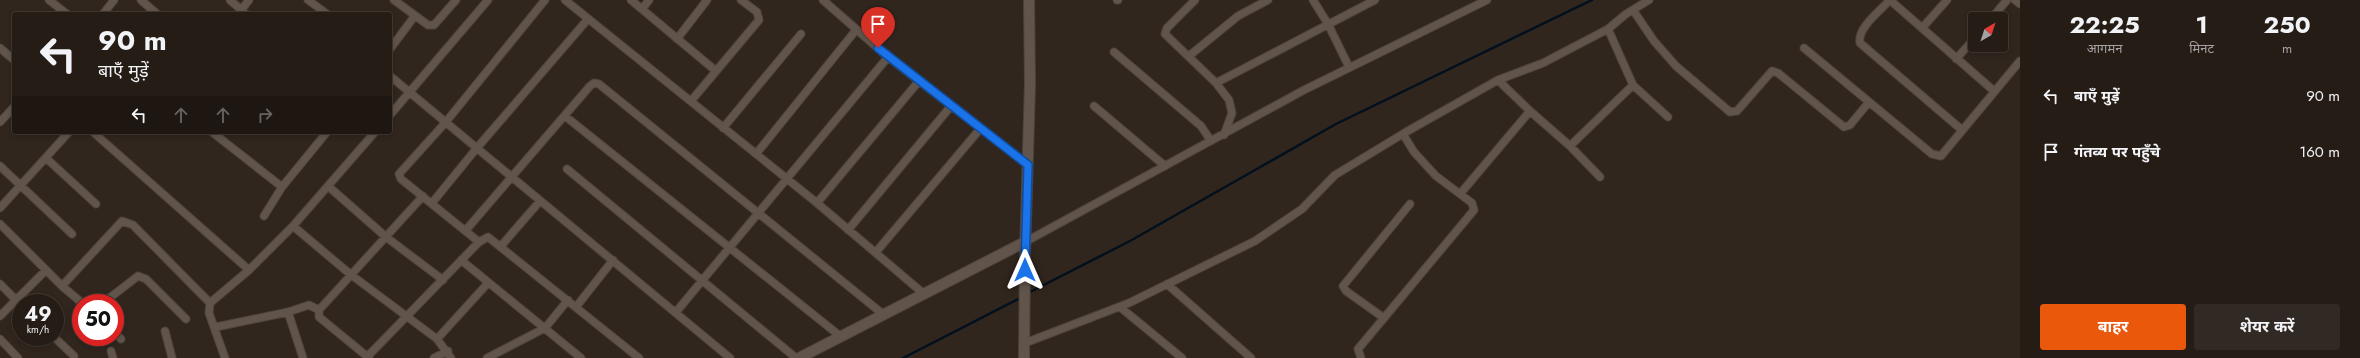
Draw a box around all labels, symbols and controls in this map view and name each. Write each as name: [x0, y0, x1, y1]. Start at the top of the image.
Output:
pin: [861, 7.0, 895, 48]
text: 22:25: [2069, 7, 2140, 42]
text: 1: [2196, 7, 2208, 42]
text: 250: [2264, 7, 2311, 42]
north arrow: [1968, 12, 2008, 52]
map controls: [1968, 12, 2008, 52]
icon: arrive: [867, 13, 889, 35]
text: 90 m: [98, 20, 167, 61]
icon: left: [32, 28, 84, 80]
text: आगमन: [2087, 39, 2122, 58]
text: मिनट: [2189, 39, 2214, 58]
text: m: [2282, 39, 2292, 58]
text: बाएँ मुड़ें: [98, 58, 149, 84]
icon: left: [2040, 85, 2062, 107]
text: बाएँ मुड़ें: [2074, 85, 2120, 107]
text: 90 m: [2306, 85, 2340, 107]
icon: left: [128, 104, 150, 126]
icon: ahead: [170, 104, 192, 126]
icon: ahead: [212, 104, 234, 126]
icon: right: [254, 104, 276, 126]
icon: arrive: [2040, 141, 2062, 163]
text: गंतव्य पर पहुँचे: [2074, 141, 2160, 163]
text: 160 m: [2299, 141, 2340, 163]
position arrow: [1004, 249, 1046, 291]
speed limit sign: 50: [72, 294, 124, 346]
text: 49: [24, 300, 52, 329]
button: बाहर: [2040, 304, 2186, 350]
button: शेयर करें: [2194, 304, 2340, 350]
text: km/h: [27, 322, 49, 337]

